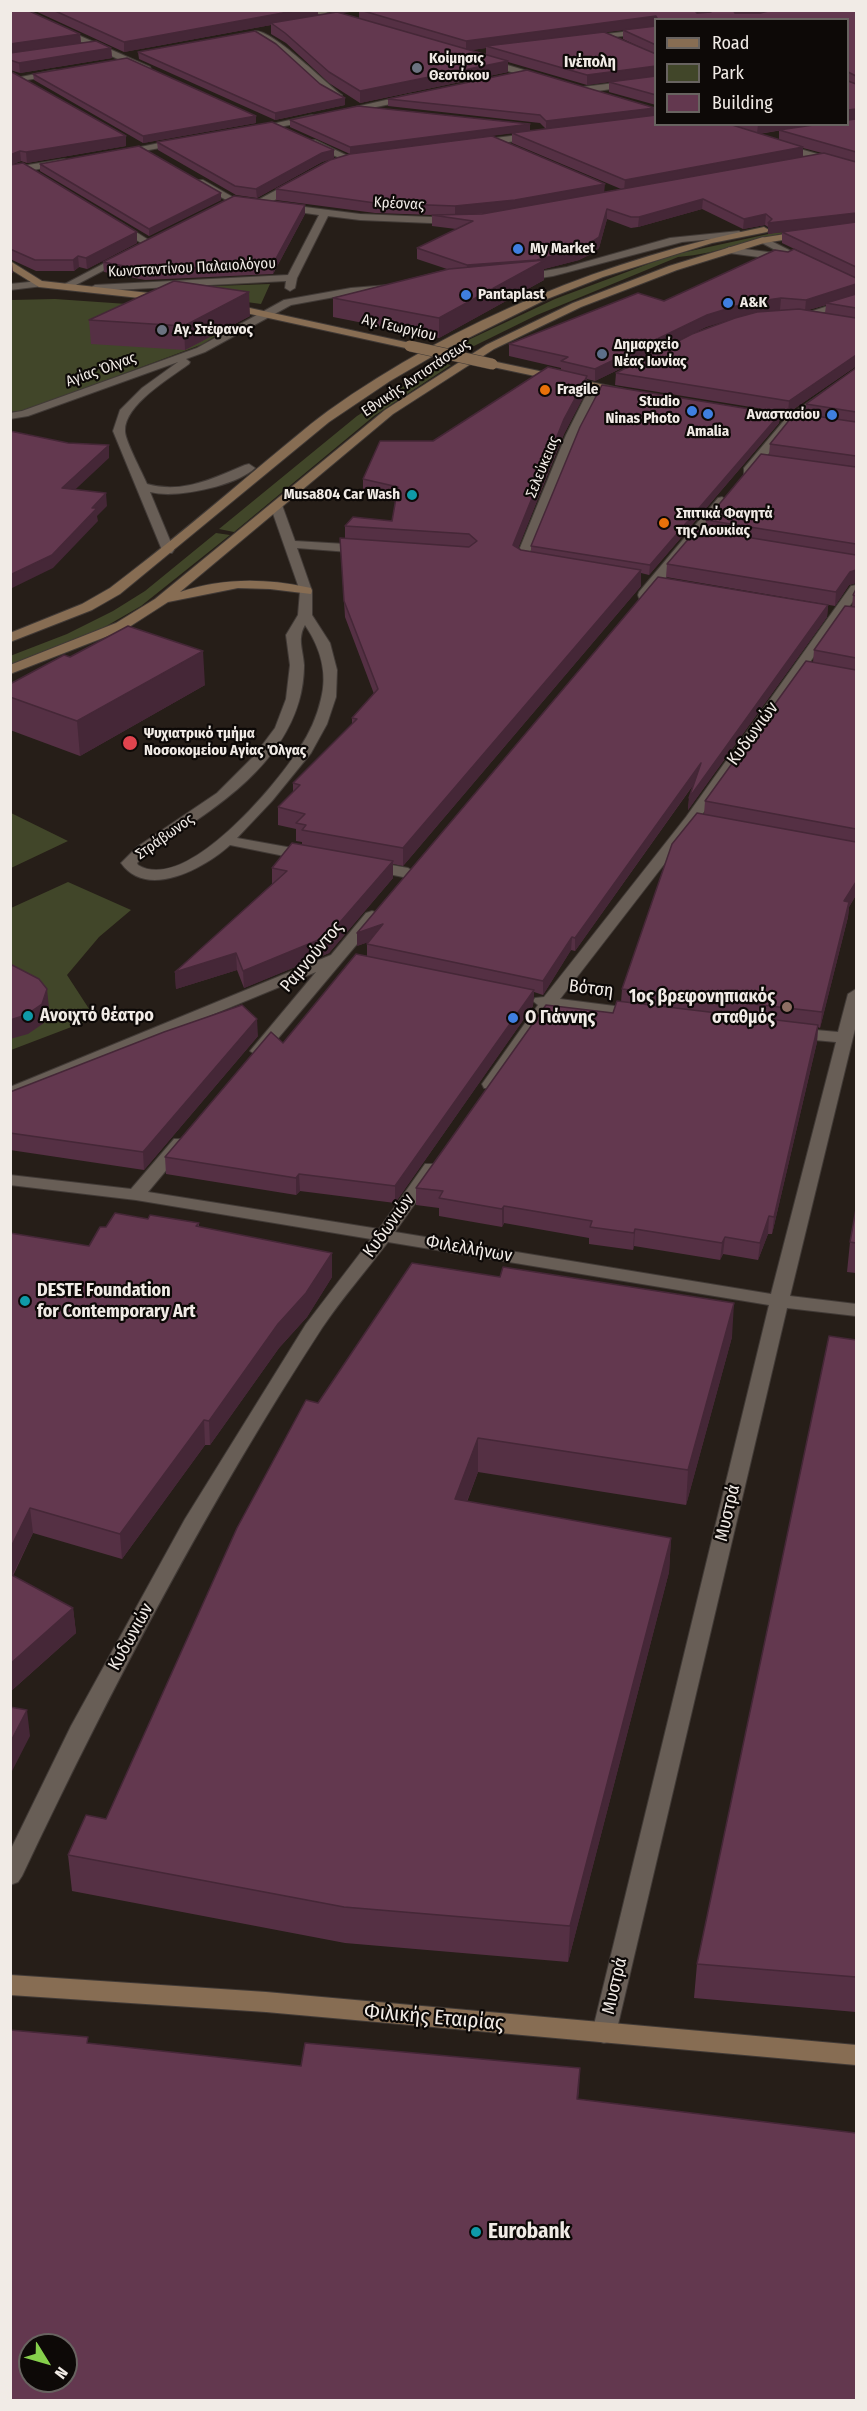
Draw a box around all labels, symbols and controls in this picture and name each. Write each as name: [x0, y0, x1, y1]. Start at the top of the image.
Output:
legend: [654, 18, 849, 126]
text: Road: [712, 32, 749, 54]
place label: Κοίμησις Θεοτόκου: [429, 50, 489, 85]
district label: Ινέπολη: [564, 53, 616, 73]
marker: Κοίμησις Θεοτόκου: [410, 61, 424, 75]
text: Park: [712, 62, 744, 84]
text: Building: [712, 92, 773, 114]
street label: Κρέσνας: [373, 194, 425, 214]
place label: My Market: [530, 240, 595, 258]
marker: My Market: [511, 242, 525, 256]
street label: Κωνσταντίνου Παλαιολόγου: [108, 255, 276, 281]
place label: Pantaplast: [478, 286, 545, 304]
marker: Pantaplast: [459, 288, 473, 302]
place label: A&K: [740, 294, 767, 312]
marker: A&K: [721, 296, 735, 310]
street label: Αγ. Γεωργίου: [360, 311, 438, 345]
place label: Αγ. Στέφανος: [174, 321, 253, 339]
marker: Αγ. Στέφανος: [155, 323, 169, 337]
street label: Εθνικής Αντιστάσεως: [358, 335, 474, 421]
place label: Δημαρχείο Νέας Ιωνίας: [614, 336, 687, 371]
marker: Δημαρχείο Νέας Ιωνίας: [595, 347, 609, 361]
street label: Αγίας Όλγας: [63, 349, 139, 391]
place label: Fragile: [557, 381, 598, 399]
marker: Fragile: [538, 383, 552, 397]
place label: Studio Ninas Photo: [605, 393, 680, 428]
marker: Studio Ninas Photo: [685, 404, 699, 418]
place label: Αναστασίου: [747, 406, 820, 424]
marker: Amalia: [701, 407, 715, 421]
marker: Αναστασίου: [825, 408, 839, 422]
place label: Amalia: [687, 423, 729, 441]
street label: Σελεύκειας: [523, 434, 563, 500]
place label: Musa804 Car Wash: [284, 486, 400, 504]
marker: Musa804 Car Wash: [405, 488, 419, 502]
place label: Σπιτικά Φαγητά της Λουκίας: [676, 505, 773, 540]
marker: Σπιτικά Φαγητά της Λουκίας: [657, 516, 671, 530]
street label: Κυδωνιών: [723, 698, 783, 770]
place label: Ψυχιατρικό τμήμα Νοσοκομείου Αγίας Όλγας: [144, 725, 306, 760]
marker: Ψυχιατρικό τμήμα Νοσοκομείου Αγίας Όλγας: [121, 734, 139, 752]
street label: Στράβωνος: [132, 810, 198, 864]
street label: Ραμνούντος: [276, 917, 348, 997]
street label: Βότση: [567, 976, 615, 1002]
place label: 1ος βρεφονηπιακός σταθμός: [629, 986, 775, 1028]
marker: 1ος βρεφονηπιακός σταθμός: [780, 1000, 794, 1014]
place label: Ανοιχτό θέατρο: [40, 1005, 154, 1027]
place label: Ο Γιάννης: [525, 1007, 595, 1029]
marker: Ανοιχτό θέατρο: [21, 1009, 35, 1023]
marker: Ο Γιάννης: [506, 1011, 520, 1025]
street label: Κυδωνιών: [359, 1190, 419, 1262]
street label: Φιλελλήνων: [424, 1231, 514, 1267]
place label: DESTE Foundation for Contemporary Art: [37, 1280, 196, 1322]
marker: DESTE Foundation for Contemporary Art: [18, 1294, 32, 1308]
street label: Μυστρά: [711, 1482, 745, 1544]
street label: Κυδωνιών: [104, 1600, 158, 1674]
street label: Μυστρά: [598, 1955, 632, 2017]
street label: Φιλικής Εταιρίας: [363, 1999, 505, 2037]
place label: Eurobank: [488, 2219, 570, 2245]
marker: Eurobank: [469, 2225, 483, 2239]
north arrow: [18, 2333, 78, 2393]
text: N: [51, 2363, 72, 2382]

